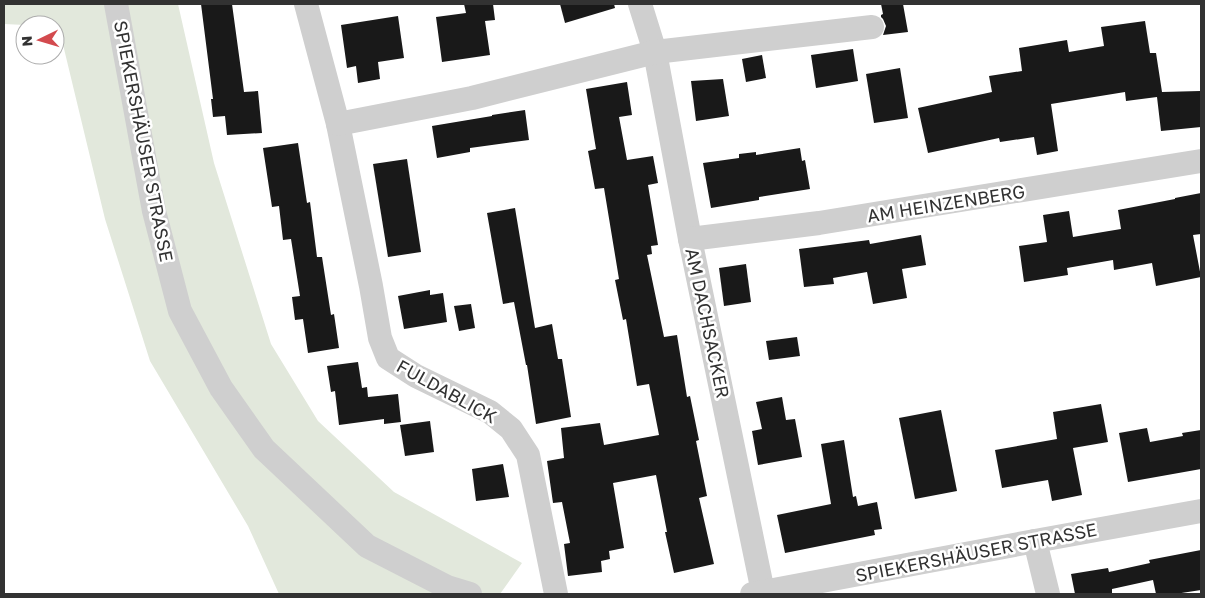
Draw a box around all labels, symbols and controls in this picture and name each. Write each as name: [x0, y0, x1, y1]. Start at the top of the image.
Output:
north arrow: [15, 15, 65, 65]
street label: SPIEKERSHÄUSER STRASSE: [110, 18, 178, 264]
text: N: [18, 35, 35, 47]
street label: AM HEINZENBERG: [866, 180, 1026, 226]
street label: AM DACHSACKER: [681, 246, 735, 400]
street label: FULDABLICK: [393, 354, 501, 428]
street label: SPIEKERSHÄUSER STRASSE: [853, 518, 1099, 586]

